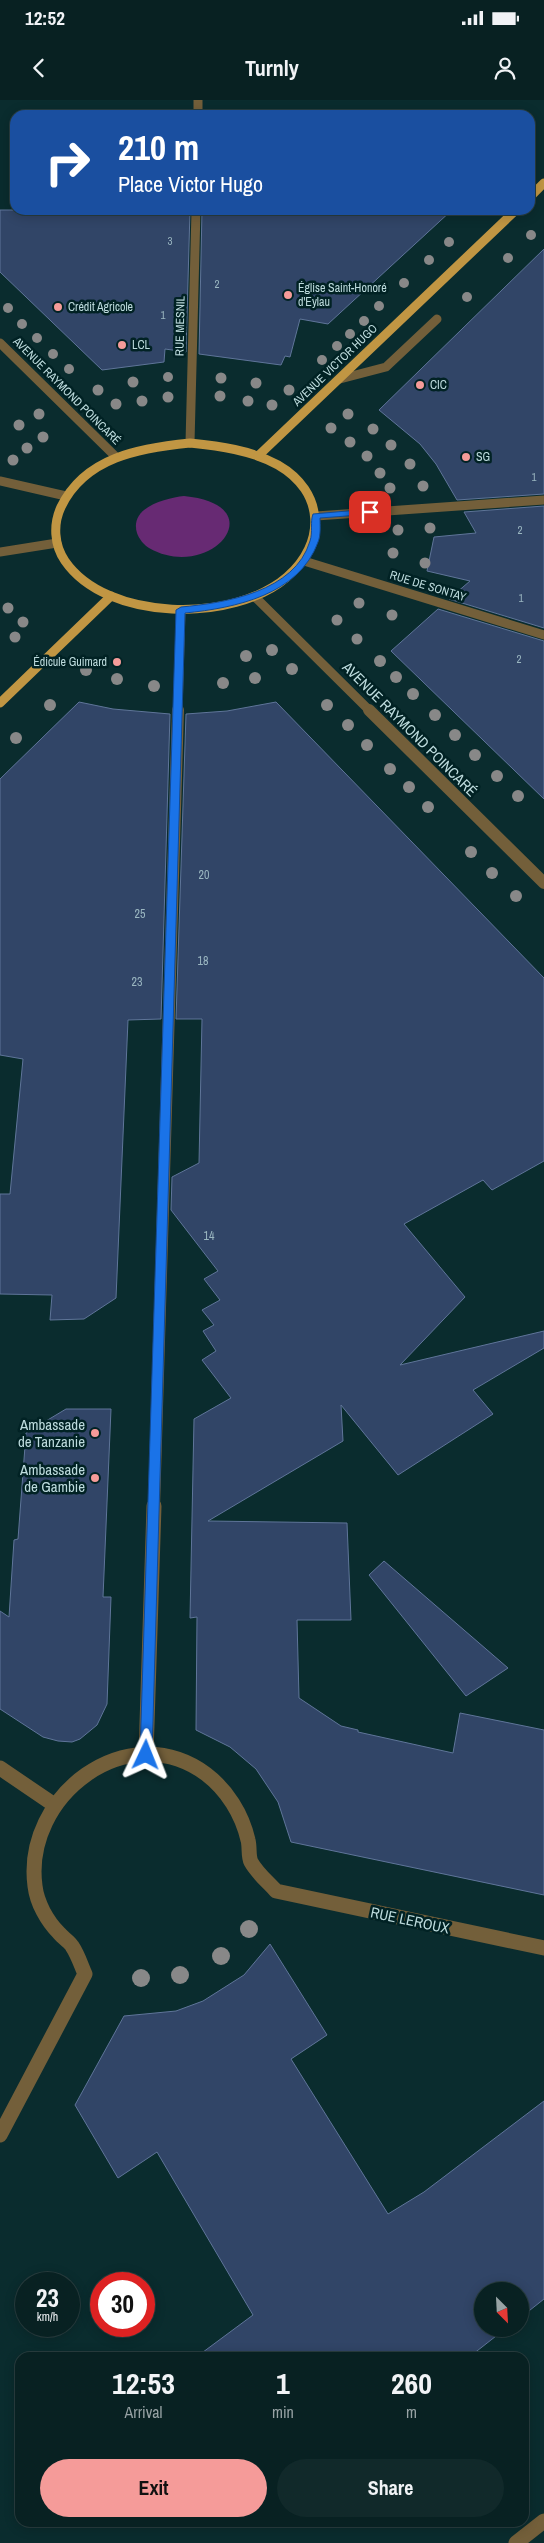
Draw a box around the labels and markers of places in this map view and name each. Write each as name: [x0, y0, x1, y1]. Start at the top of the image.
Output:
place label: Église Saint-Honoré d'Eylau: [298, 280, 387, 310]
marker: Église Saint-Honoré d'Eylau: [282, 289, 294, 301]
place label: Crédit Agricole: [68, 299, 133, 315]
marker: Crédit Agricole: [52, 301, 64, 313]
place label: LCL: [132, 337, 151, 353]
marker: LCL: [116, 339, 128, 351]
place label: CIC: [430, 377, 447, 393]
marker: CIC: [414, 379, 426, 391]
place label: SG: [476, 449, 490, 465]
marker: SG: [460, 451, 472, 463]
pin: [349, 491, 391, 533]
place label: Édicule Guimard: [33, 654, 107, 670]
marker: Édicule Guimard: [111, 656, 123, 668]
place label: Ambassade de Tanzanie: [18, 1414, 85, 1452]
marker: Ambassade de Tanzanie: [89, 1427, 101, 1439]
place label: Ambassade de Gambie: [19, 1459, 85, 1497]
marker: Ambassade de Gambie: [89, 1472, 101, 1484]

